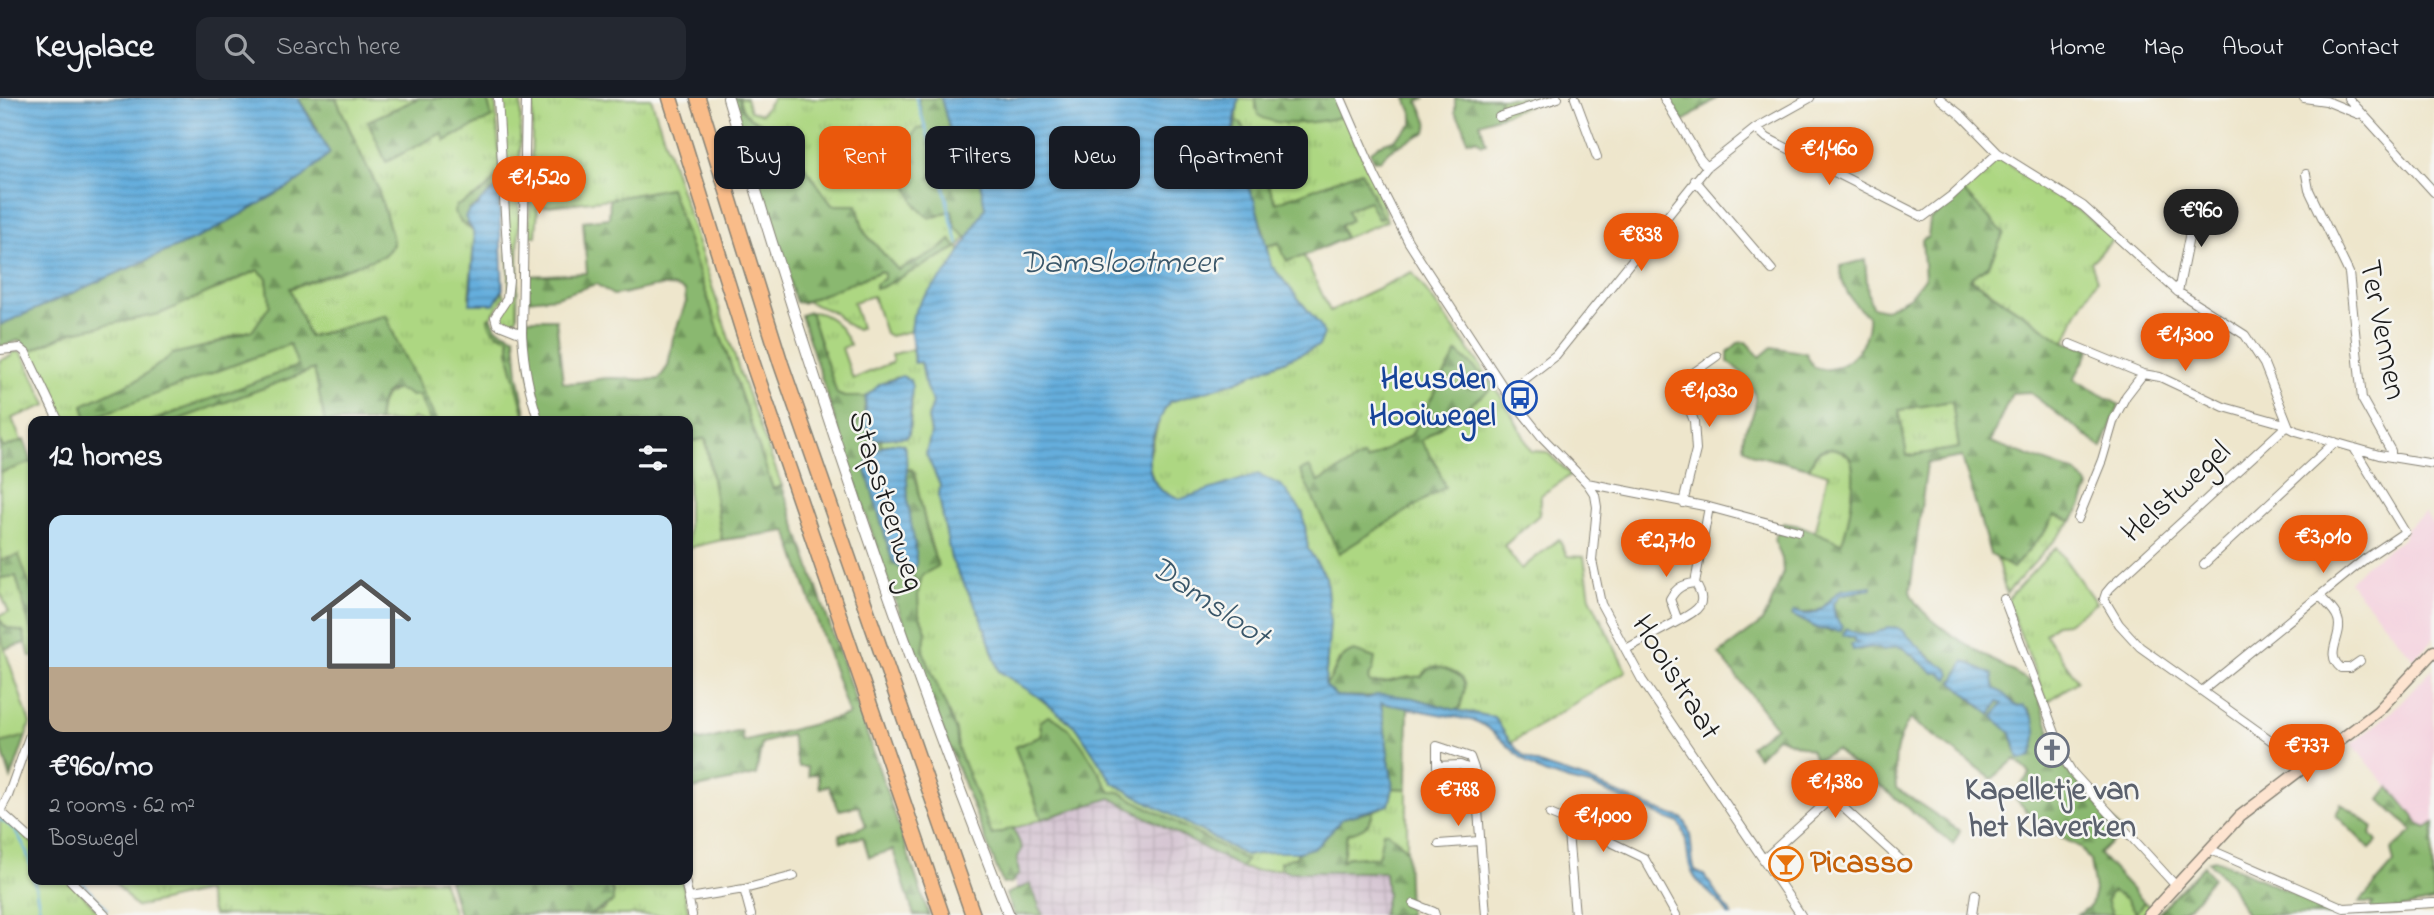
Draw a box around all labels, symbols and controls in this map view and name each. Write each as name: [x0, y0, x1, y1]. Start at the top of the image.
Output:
search box: [196, 17, 686, 80]
text: Keyplace: [35, 24, 154, 72]
icon: search: [220, 29, 258, 67]
text: Search here: [276, 29, 400, 67]
text: Home: [2050, 31, 2106, 66]
text: Map: [2144, 31, 2184, 66]
text: About: [2222, 31, 2284, 66]
text: Contact: [2322, 31, 2399, 66]
chip: Buy: [714, 126, 805, 189]
chip: Rent: [819, 126, 911, 189]
chip: Filters: [925, 126, 1035, 189]
chip: New: [1049, 126, 1140, 189]
chip: Apartment: [1154, 126, 1308, 189]
pin: €1,460: [1772, 127, 1886, 187]
text: €1,460: [1801, 133, 1857, 166]
pin: €1,520: [482, 156, 596, 216]
text: €1,520: [508, 162, 570, 195]
pin: €960: [2160, 190, 2242, 249]
text: €960: [2179, 195, 2223, 228]
pin: €838: [1600, 214, 1682, 273]
text: €838: [1620, 219, 1662, 252]
water label: Damslootmeer: [1020, 240, 1224, 288]
street label: Ter Vennen: [2344, 256, 2418, 404]
pin: €1,300: [2128, 314, 2242, 373]
text: €1,300: [2157, 319, 2213, 352]
place label: Heusden Hooiwegel: [1369, 357, 1496, 442]
pin: €1,030: [1652, 370, 1766, 429]
text: €1,030: [1681, 375, 1737, 408]
bus stop icon: Heusden Hooiwegel: [1501, 379, 1539, 417]
street label: Stapsteenweg: [834, 405, 936, 597]
street label: Helstwegel: [2111, 430, 2243, 556]
text: 12 homes: [49, 436, 163, 480]
icon: filters: [634, 439, 672, 477]
pin: €3,010: [2266, 516, 2380, 575]
pin: €2,710: [1609, 519, 1723, 579]
text: €3,010: [2295, 521, 2351, 554]
text: €2,710: [1637, 525, 1695, 558]
water label: Damsloot: [1139, 545, 1281, 662]
icon: home: [298, 561, 424, 687]
street label: Hooistraat: [1618, 606, 1732, 750]
pin: €737: [2266, 724, 2348, 784]
text: €737: [2285, 730, 2329, 763]
church icon: Kapelletje van het Klaverken: [2033, 731, 2071, 769]
text: €960/mo: [49, 746, 153, 790]
pin: €1,380: [1778, 760, 1892, 820]
text: €1,380: [1807, 766, 1863, 799]
pin: €788: [1417, 768, 1499, 828]
place label: Kapelletje van het Klaverken: [1965, 768, 2139, 852]
text: €788: [1437, 774, 1479, 807]
text: 2 rooms · 62 m²: [49, 790, 195, 823]
pin: €1,000: [1546, 794, 1660, 854]
text: €1,000: [1574, 800, 1632, 833]
text: Boswegel: [49, 823, 138, 856]
place label: Picasso: [1810, 841, 1913, 888]
bar icon: Picasso: [1767, 845, 1805, 883]

